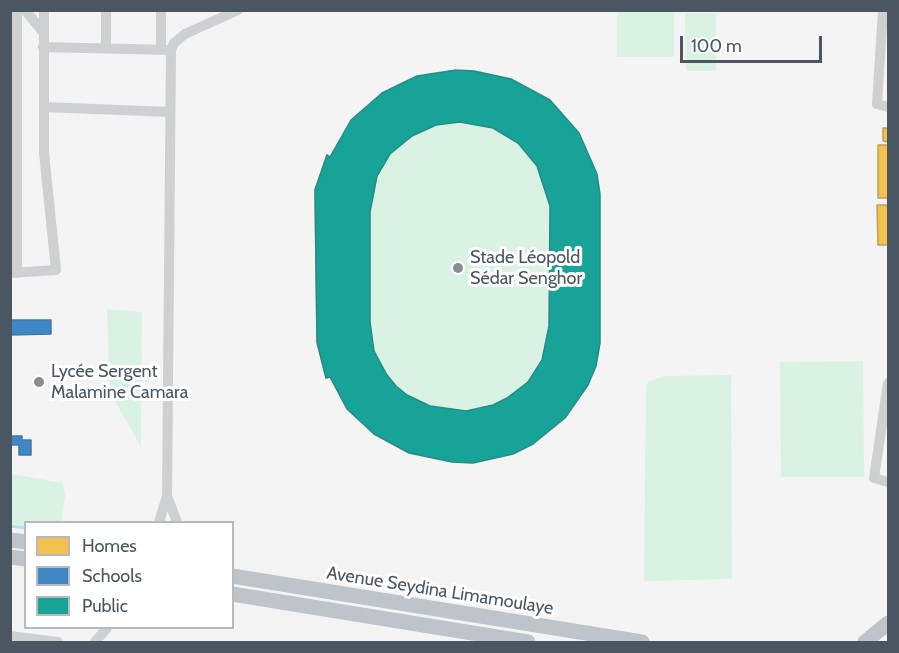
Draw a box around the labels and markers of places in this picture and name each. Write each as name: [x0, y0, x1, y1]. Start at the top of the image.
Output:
place label: Stade Léopold Sédar Senghor: [470, 247, 582, 290]
marker: Stade Léopold Sédar Senghor: [451, 261, 465, 275]
place label: Lycée Sergent Malamine Camara: [51, 361, 188, 404]
marker: Lycée Sergent Malamine Camara: [32, 375, 46, 389]

